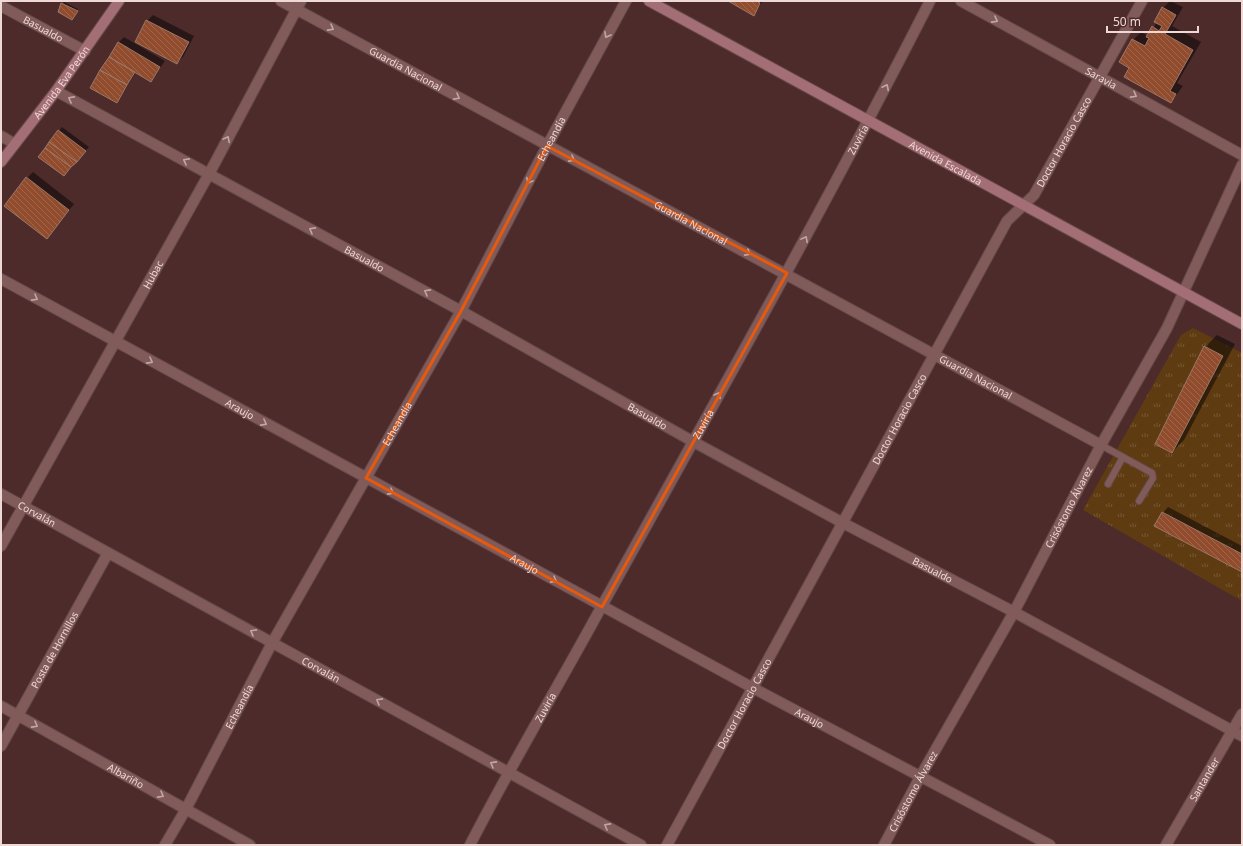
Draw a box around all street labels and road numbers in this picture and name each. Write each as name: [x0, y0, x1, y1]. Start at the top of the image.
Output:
street label: Basualdo: [21, 12, 66, 45]
street label: Avenida Eva Perón: [30, 43, 93, 122]
street label: Guardia Nacional: [367, 43, 445, 94]
street label: Saravia: [1083, 64, 1120, 92]
street label: Doctor Horacio Casco: [1033, 94, 1094, 189]
street label: Echeandía: [533, 114, 569, 163]
street label: Zuviría: [844, 122, 872, 157]
street label: Avenida Escalada: [907, 137, 985, 188]
street label: Guardia Nacional: [652, 197, 730, 248]
street label: Basualdo: [342, 242, 387, 275]
street label: Hubac: [139, 258, 166, 291]
street label: Guardia Nacional: [937, 351, 1015, 402]
street label: Doctor Horacio Casco: [869, 371, 929, 467]
street label: Araujo: [223, 395, 257, 422]
street label: Echeandía: [379, 399, 415, 448]
street label: Basualdo: [625, 399, 670, 433]
street label: Zuviría: [689, 407, 717, 442]
street label: Crisóstomo Álvarez: [1042, 464, 1096, 550]
street label: Corvalán: [15, 498, 59, 530]
street label: Araujo: [508, 550, 541, 577]
street label: Basualdo: [910, 553, 955, 586]
street label: Posta de Hornillos: [27, 609, 81, 691]
street label: Corvalán: [299, 653, 343, 686]
street label: Doctor Horacio Casco: [714, 656, 774, 751]
street label: Echeandía: [222, 682, 256, 731]
street label: Zuviría: [531, 690, 559, 725]
street label: Araujo: [793, 705, 826, 731]
street label: Crisóstomo Álvarez: [885, 748, 941, 834]
street label: Santander: [1186, 755, 1222, 804]
street label: Albariño: [105, 760, 147, 792]

